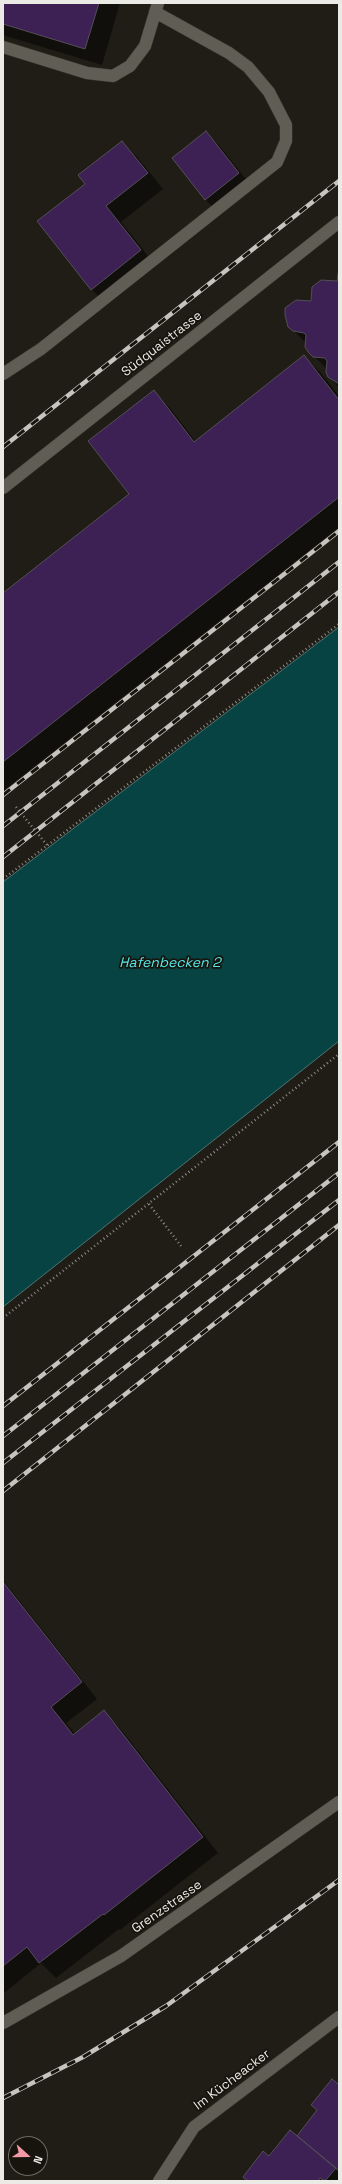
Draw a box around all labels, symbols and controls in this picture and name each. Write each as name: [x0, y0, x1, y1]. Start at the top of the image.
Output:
street label: Südquaistrasse: [119, 308, 205, 380]
water label: Hafenbecken 2: [119, 955, 221, 971]
street label: Grenzstrasse: [129, 1877, 205, 1937]
street label: Im Kücheacker: [191, 2046, 273, 2114]
north arrow: [8, 2136, 48, 2176]
text: N: [30, 2154, 46, 2166]

